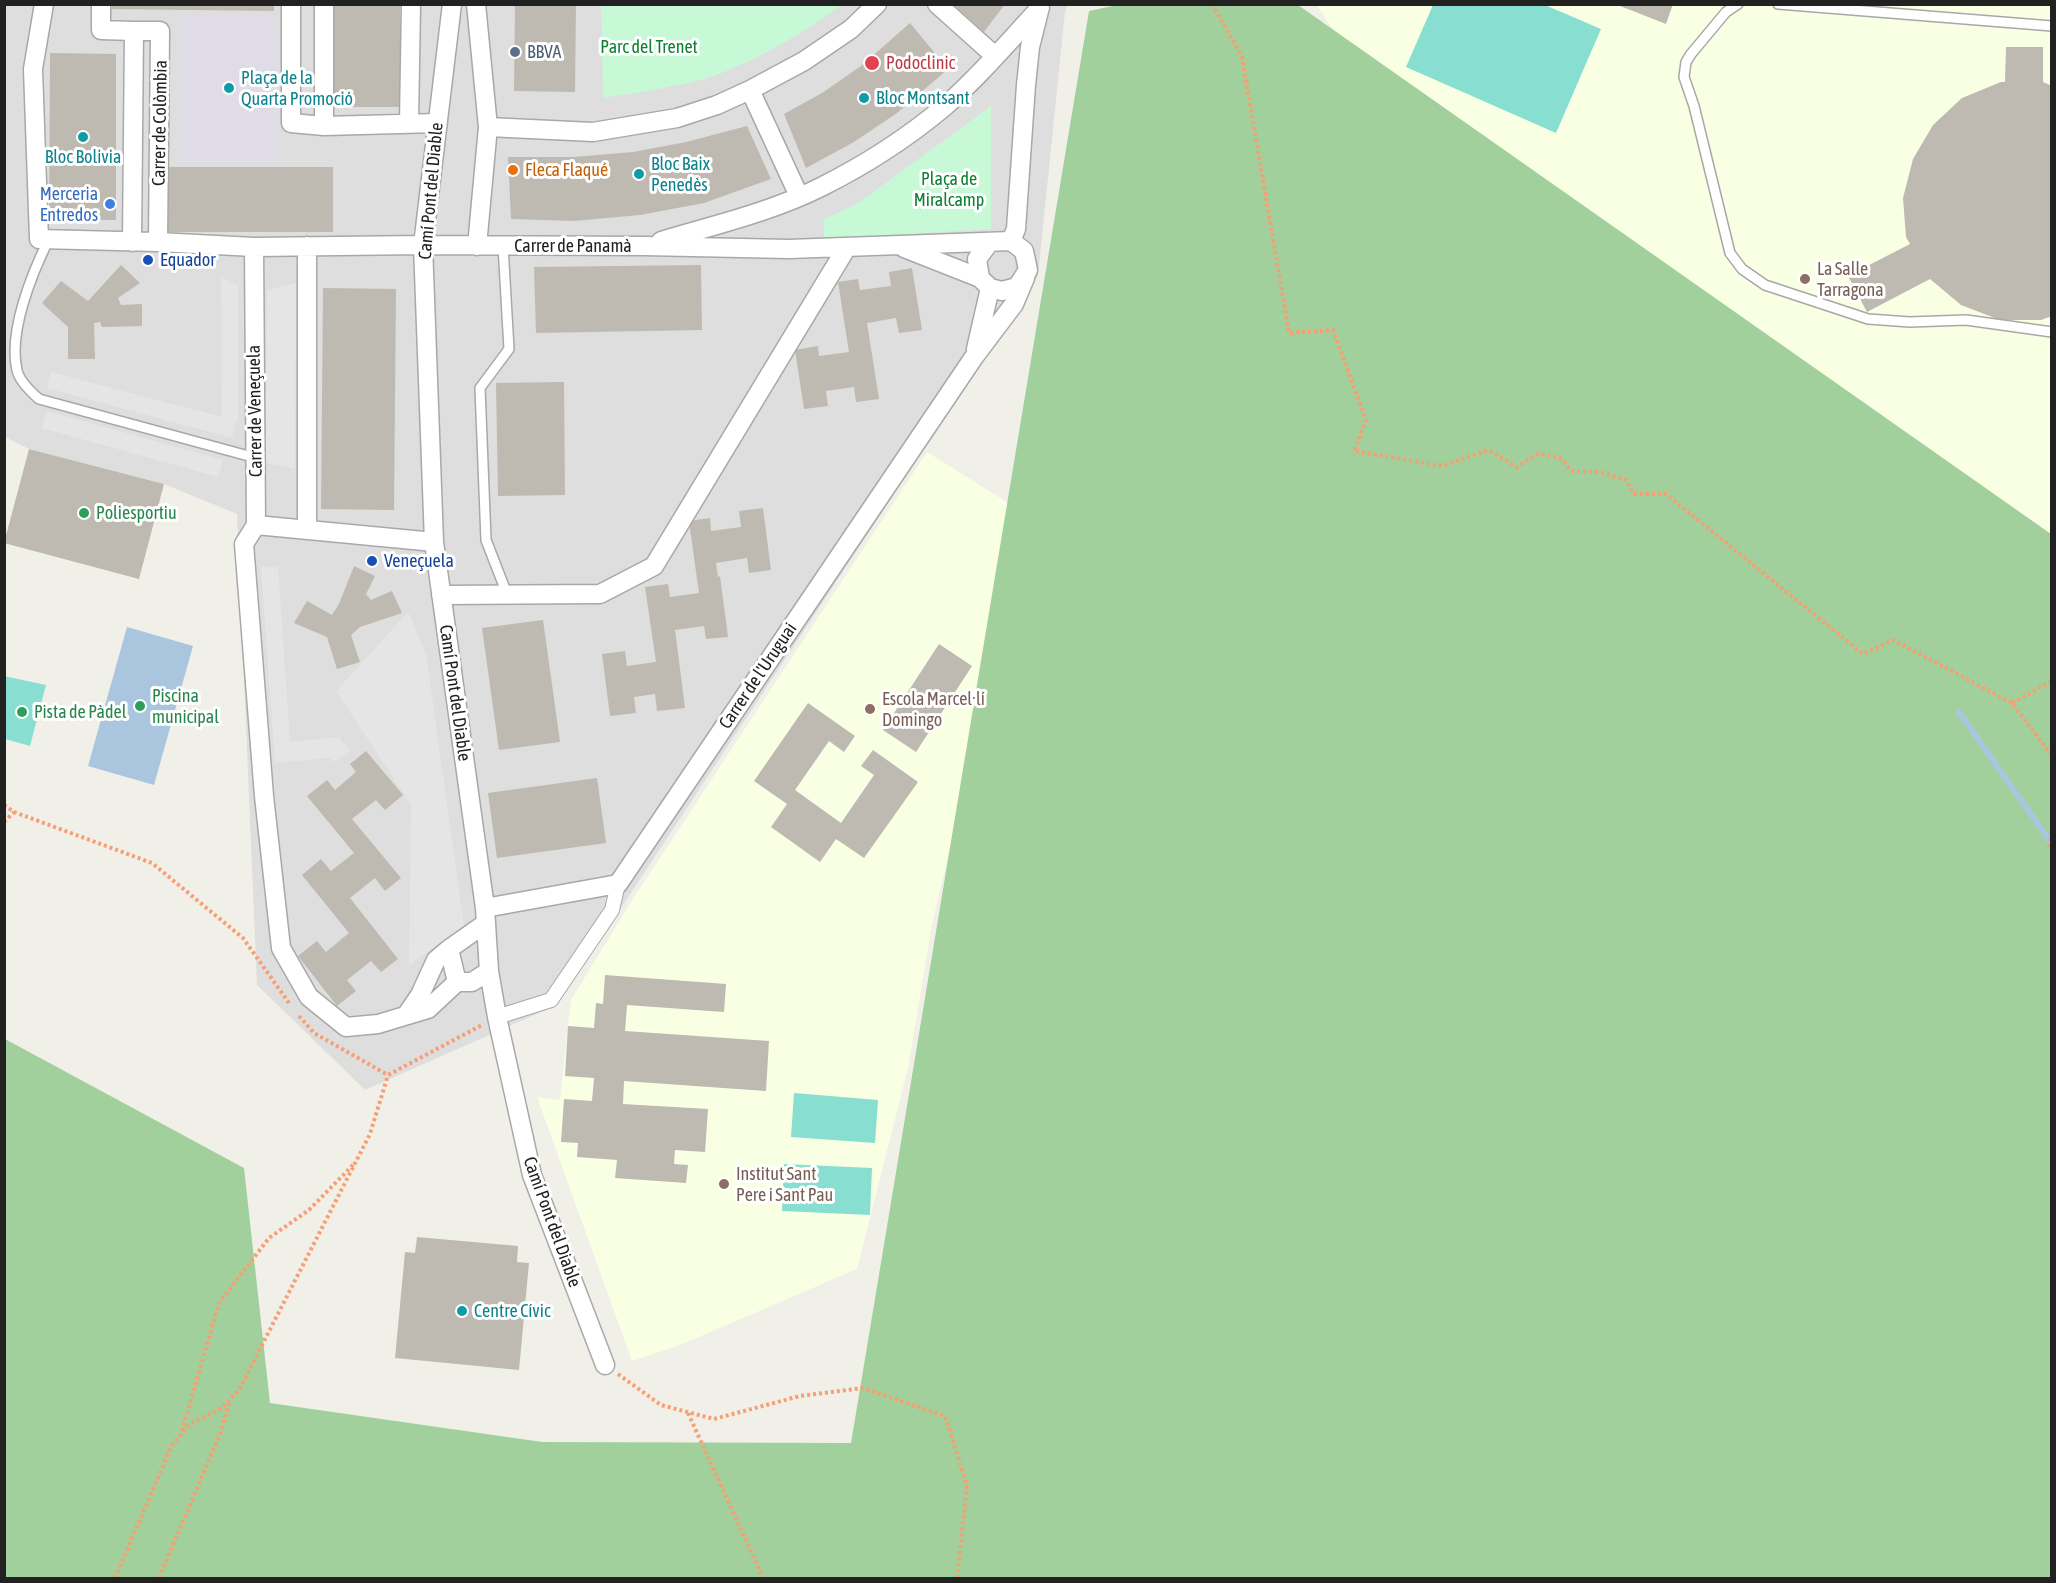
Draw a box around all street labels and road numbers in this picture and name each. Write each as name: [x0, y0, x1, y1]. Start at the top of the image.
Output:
street label: Carrer de Colòmbia: [148, 60, 172, 186]
street label: Camí Pont del Diable: [414, 122, 448, 260]
street label: Carrer de Panamà: [514, 235, 632, 257]
street label: Carrer de Veneçuela: [243, 345, 267, 477]
street label: Carrer de l'Uruguai: [715, 619, 801, 733]
street label: Camí Pont del Diable: [435, 623, 475, 763]
street label: Camí Pont del Diable: [518, 1154, 586, 1290]

